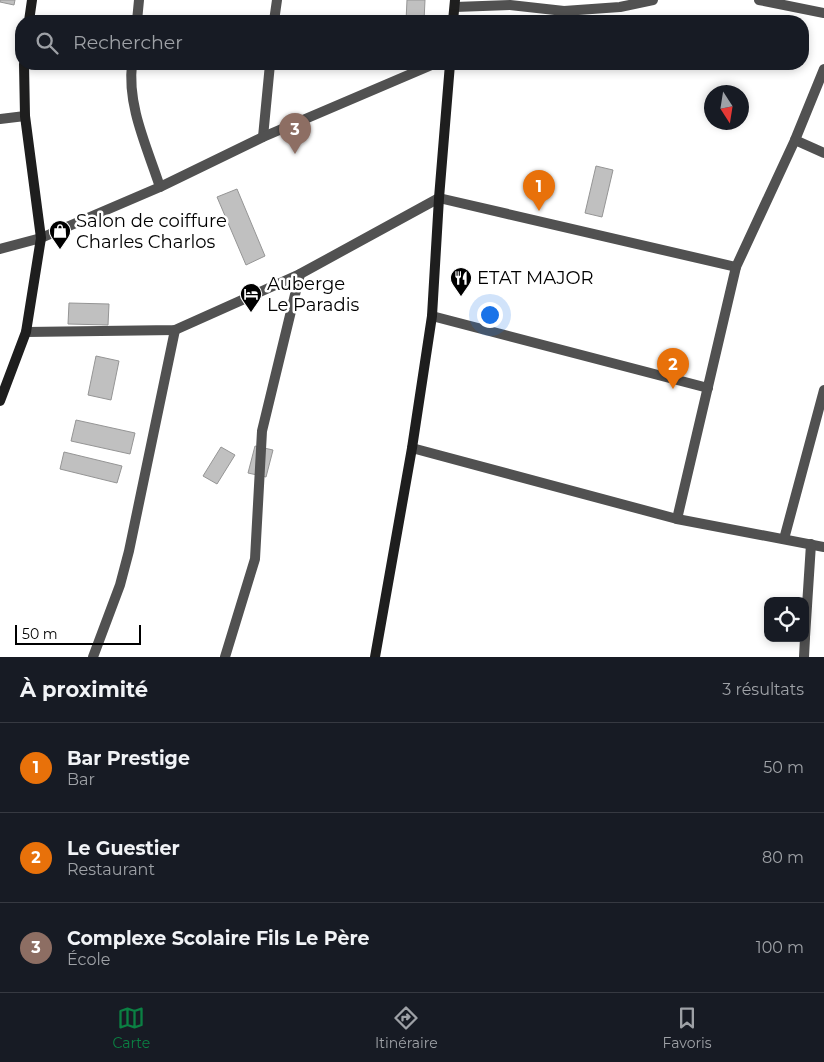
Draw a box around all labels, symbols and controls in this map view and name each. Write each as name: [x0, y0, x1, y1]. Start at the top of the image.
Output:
search box: [15, 15, 809, 70]
icon: search: [33, 29, 61, 57]
text: Rechercher: [73, 31, 183, 54]
north arrow: [704, 85, 749, 130]
pin: 3: [279, 113, 311, 154]
pin: 1: [523, 170, 555, 211]
place label: Salon de coiffure Charles Charlos: [76, 210, 227, 253]
shop icon: Salon de coiffure Charles Charlos: [48, 219, 72, 250]
restaurant icon: ETAT MAJOR: [449, 266, 473, 297]
place label: ETAT MAJOR: [477, 267, 594, 289]
place label: Auberge Le Paradis: [267, 273, 359, 316]
hotel icon: Auberge Le Paradis: [239, 282, 263, 313]
your location: [477, 302, 503, 328]
pin: 2: [657, 348, 689, 389]
map controls: [764, 597, 809, 642]
button: locate: [764, 597, 809, 642]
scale bar: [15, 622, 141, 645]
text: 50 m: [22, 625, 58, 643]
text: À proximité: [20, 677, 148, 702]
text: 3 résultats: [722, 680, 804, 699]
text: Bar Prestige: [67, 747, 190, 770]
text: 1: [33, 758, 39, 777]
text: 50 m: [763, 758, 804, 777]
text: Bar: [67, 770, 95, 789]
text: Le Guestier: [67, 837, 180, 860]
text: 2: [31, 848, 41, 867]
text: 80 m: [762, 848, 804, 867]
text: Restaurant: [67, 860, 155, 879]
text: Complexe Scolaire Fils Le Père: [67, 927, 369, 950]
text: 3: [31, 938, 41, 957]
text: 100 m: [756, 938, 804, 957]
text: École: [67, 950, 110, 969]
tab: Carte: [112, 1004, 150, 1052]
tab: Itinéraire: [375, 1004, 438, 1052]
tab: Favoris: [663, 1004, 712, 1052]

